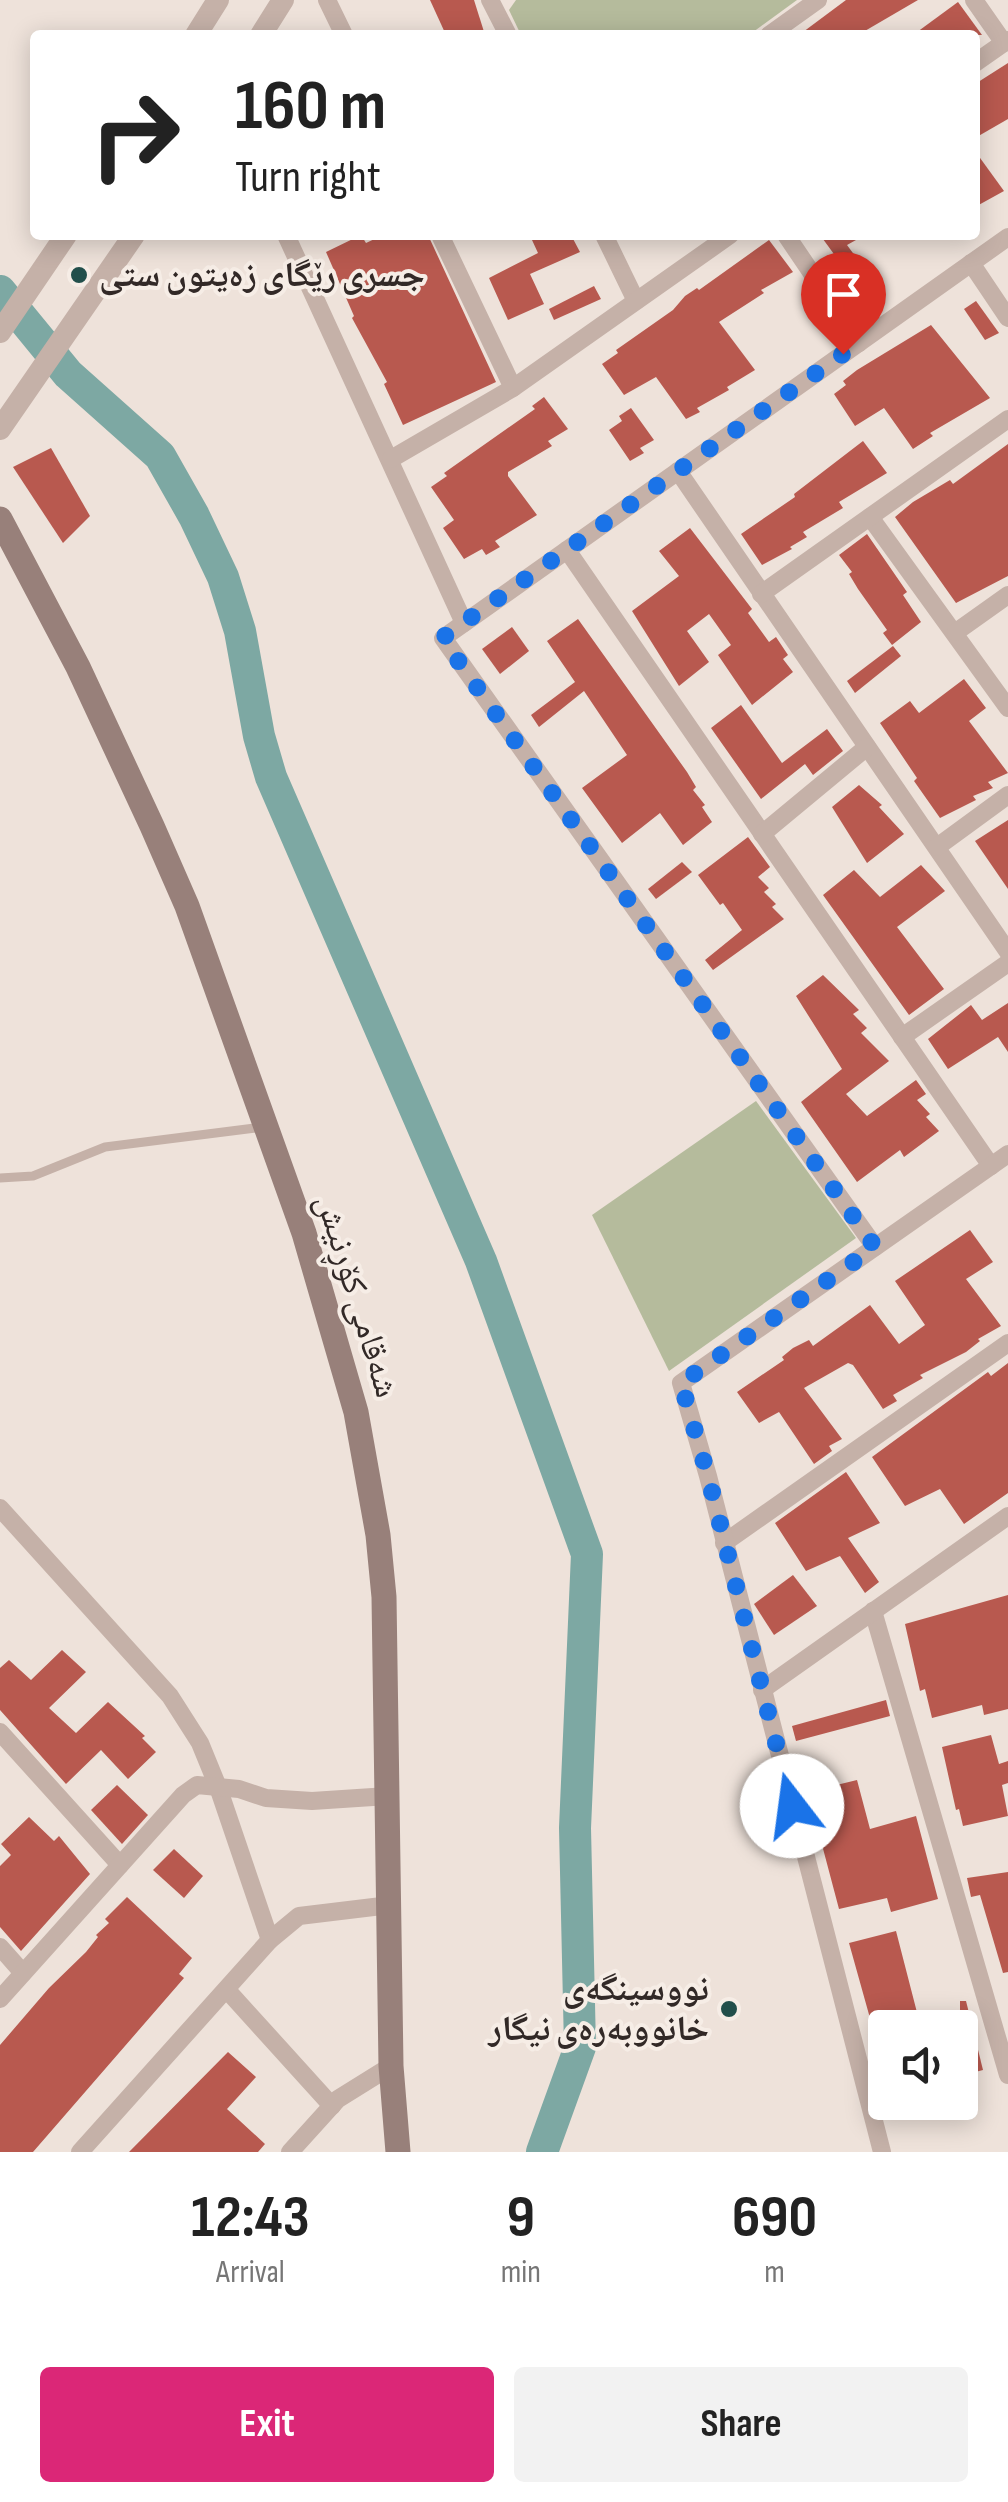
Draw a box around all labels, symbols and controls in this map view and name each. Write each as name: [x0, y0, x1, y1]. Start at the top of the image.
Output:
text: 160 m: [235, 65, 386, 149]
icon: right: [70, 70, 200, 200]
text: Turn right: [235, 150, 381, 205]
pin: [801, 252, 886, 355]
place label: جسری رێگای زەیتون ستی: [99, 254, 425, 297]
marker: جسری رێگای زەیتون ستی: [68, 264, 90, 286]
icon: arrive: [816, 267, 871, 322]
street label: شەقامی کۆڕنیش: [301, 1189, 408, 1404]
position arrow: [740, 1754, 844, 1858]
place label: نووسینگەی خانووبەرەی نیگار: [487, 1968, 709, 2051]
marker: نووسینگەی خانووبەرەی نیگار: [718, 1998, 740, 2020]
map controls: [868, 2010, 978, 2120]
button: sound: [868, 2010, 978, 2120]
text: 12:43: [191, 2182, 310, 2254]
text: 9: [507, 2182, 535, 2254]
text: 690: [732, 2182, 817, 2254]
text: Arrival: [216, 2253, 285, 2292]
text: min: [501, 2253, 541, 2292]
text: m: [764, 2253, 785, 2292]
button: Exit: [40, 2367, 494, 2482]
button: Share: [514, 2367, 968, 2482]

